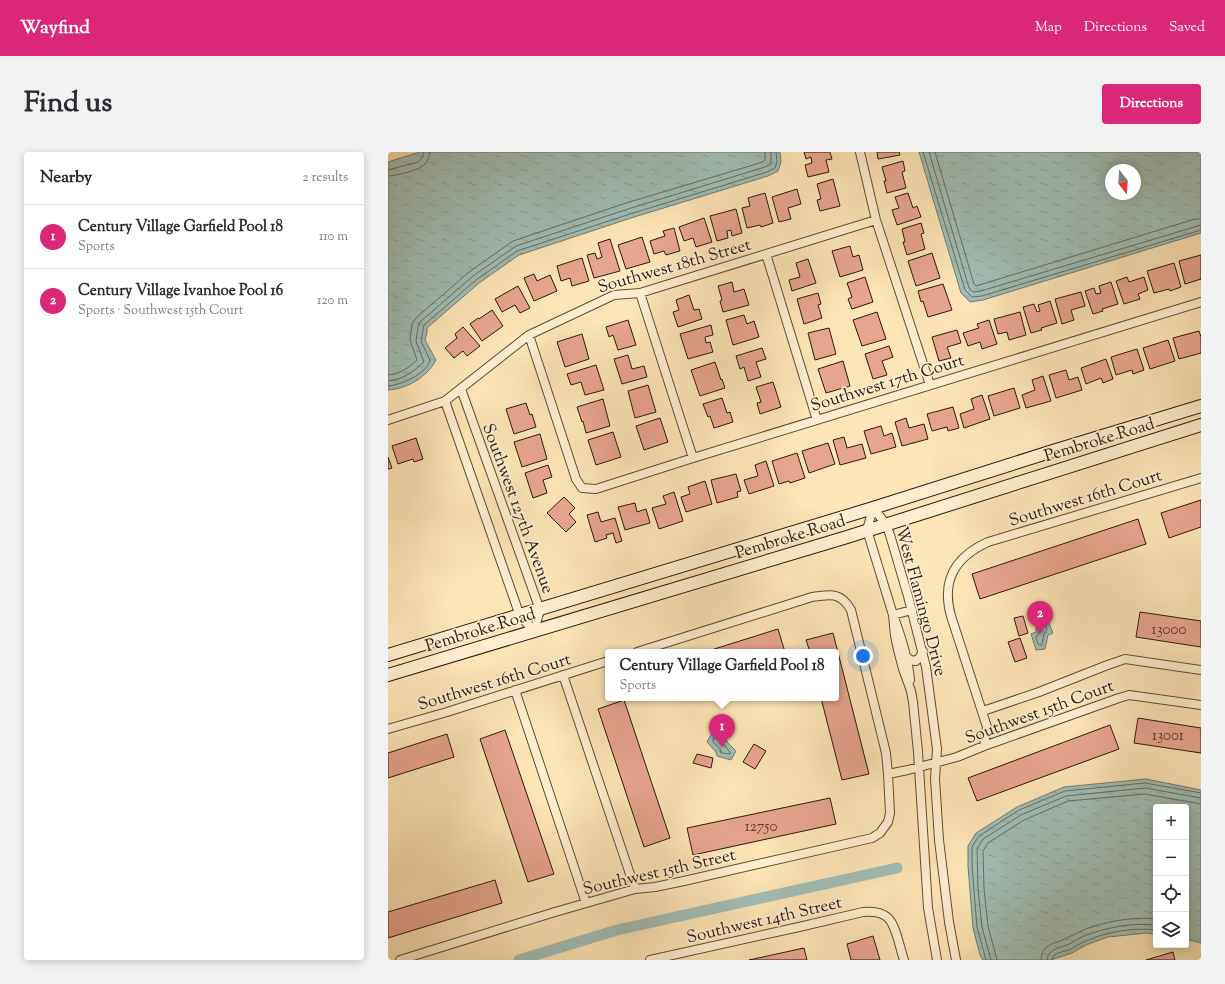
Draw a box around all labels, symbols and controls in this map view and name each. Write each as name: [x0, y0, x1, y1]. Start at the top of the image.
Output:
text: Wayfind: [20, 15, 90, 42]
text: Map: [1035, 18, 1062, 38]
text: Directions: [1084, 18, 1147, 38]
text: Saved: [1169, 18, 1205, 38]
text: Find us: [24, 84, 112, 124]
button: Directions: [1102, 84, 1201, 124]
north arrow: [1105, 164, 1141, 200]
text: Nearby: [40, 166, 92, 190]
text: 2 results: [303, 169, 348, 187]
text: Century Village Garfield Pool 18: [78, 217, 283, 238]
text: 1: [51, 228, 55, 246]
text: 110 m: [319, 228, 348, 246]
street label: Southwest 18th Street: [595, 233, 754, 300]
text: Sports: [78, 238, 115, 256]
text: Century Village Ivanhoe Pool 16: [78, 281, 283, 302]
text: 2: [50, 292, 56, 310]
text: 120 m: [317, 292, 348, 310]
text: Sports · Southwest 15th Court: [78, 302, 243, 320]
street label: Southwest 17th Court: [808, 349, 967, 419]
street label: Pembroke Road: [1041, 413, 1158, 469]
street label: Southwest 127th Avenue: [475, 420, 559, 597]
street label: Southwest 16th Court: [1006, 464, 1165, 534]
street label: Pembroke Road: [732, 510, 849, 566]
street label: West Flamingo Drive: [889, 524, 952, 679]
pin: 2: [1027, 601, 1053, 634]
street label: Pembroke Road: [422, 603, 539, 659]
house number: 13000: [1152, 620, 1186, 641]
your location: [853, 646, 873, 666]
street label: Southwest 16th Court: [415, 648, 574, 718]
popup: [605, 649, 839, 701]
text: Century Village Garfield Pool 18: [620, 656, 824, 677]
street label: Southwest 15th Court: [962, 675, 1118, 751]
text: Sports: [620, 677, 656, 695]
pin: 1: [709, 714, 735, 747]
house number: 13001: [1152, 726, 1184, 747]
map controls: [1153, 804, 1189, 948]
button: +: [1153, 804, 1189, 840]
house number: 12750: [745, 817, 777, 838]
button: −: [1153, 840, 1189, 876]
street label: Southwest 15th Street: [581, 844, 738, 902]
button: locate: [1153, 876, 1189, 912]
street label: Southwest 14th Street: [684, 891, 845, 950]
button: layers: [1153, 912, 1189, 948]

